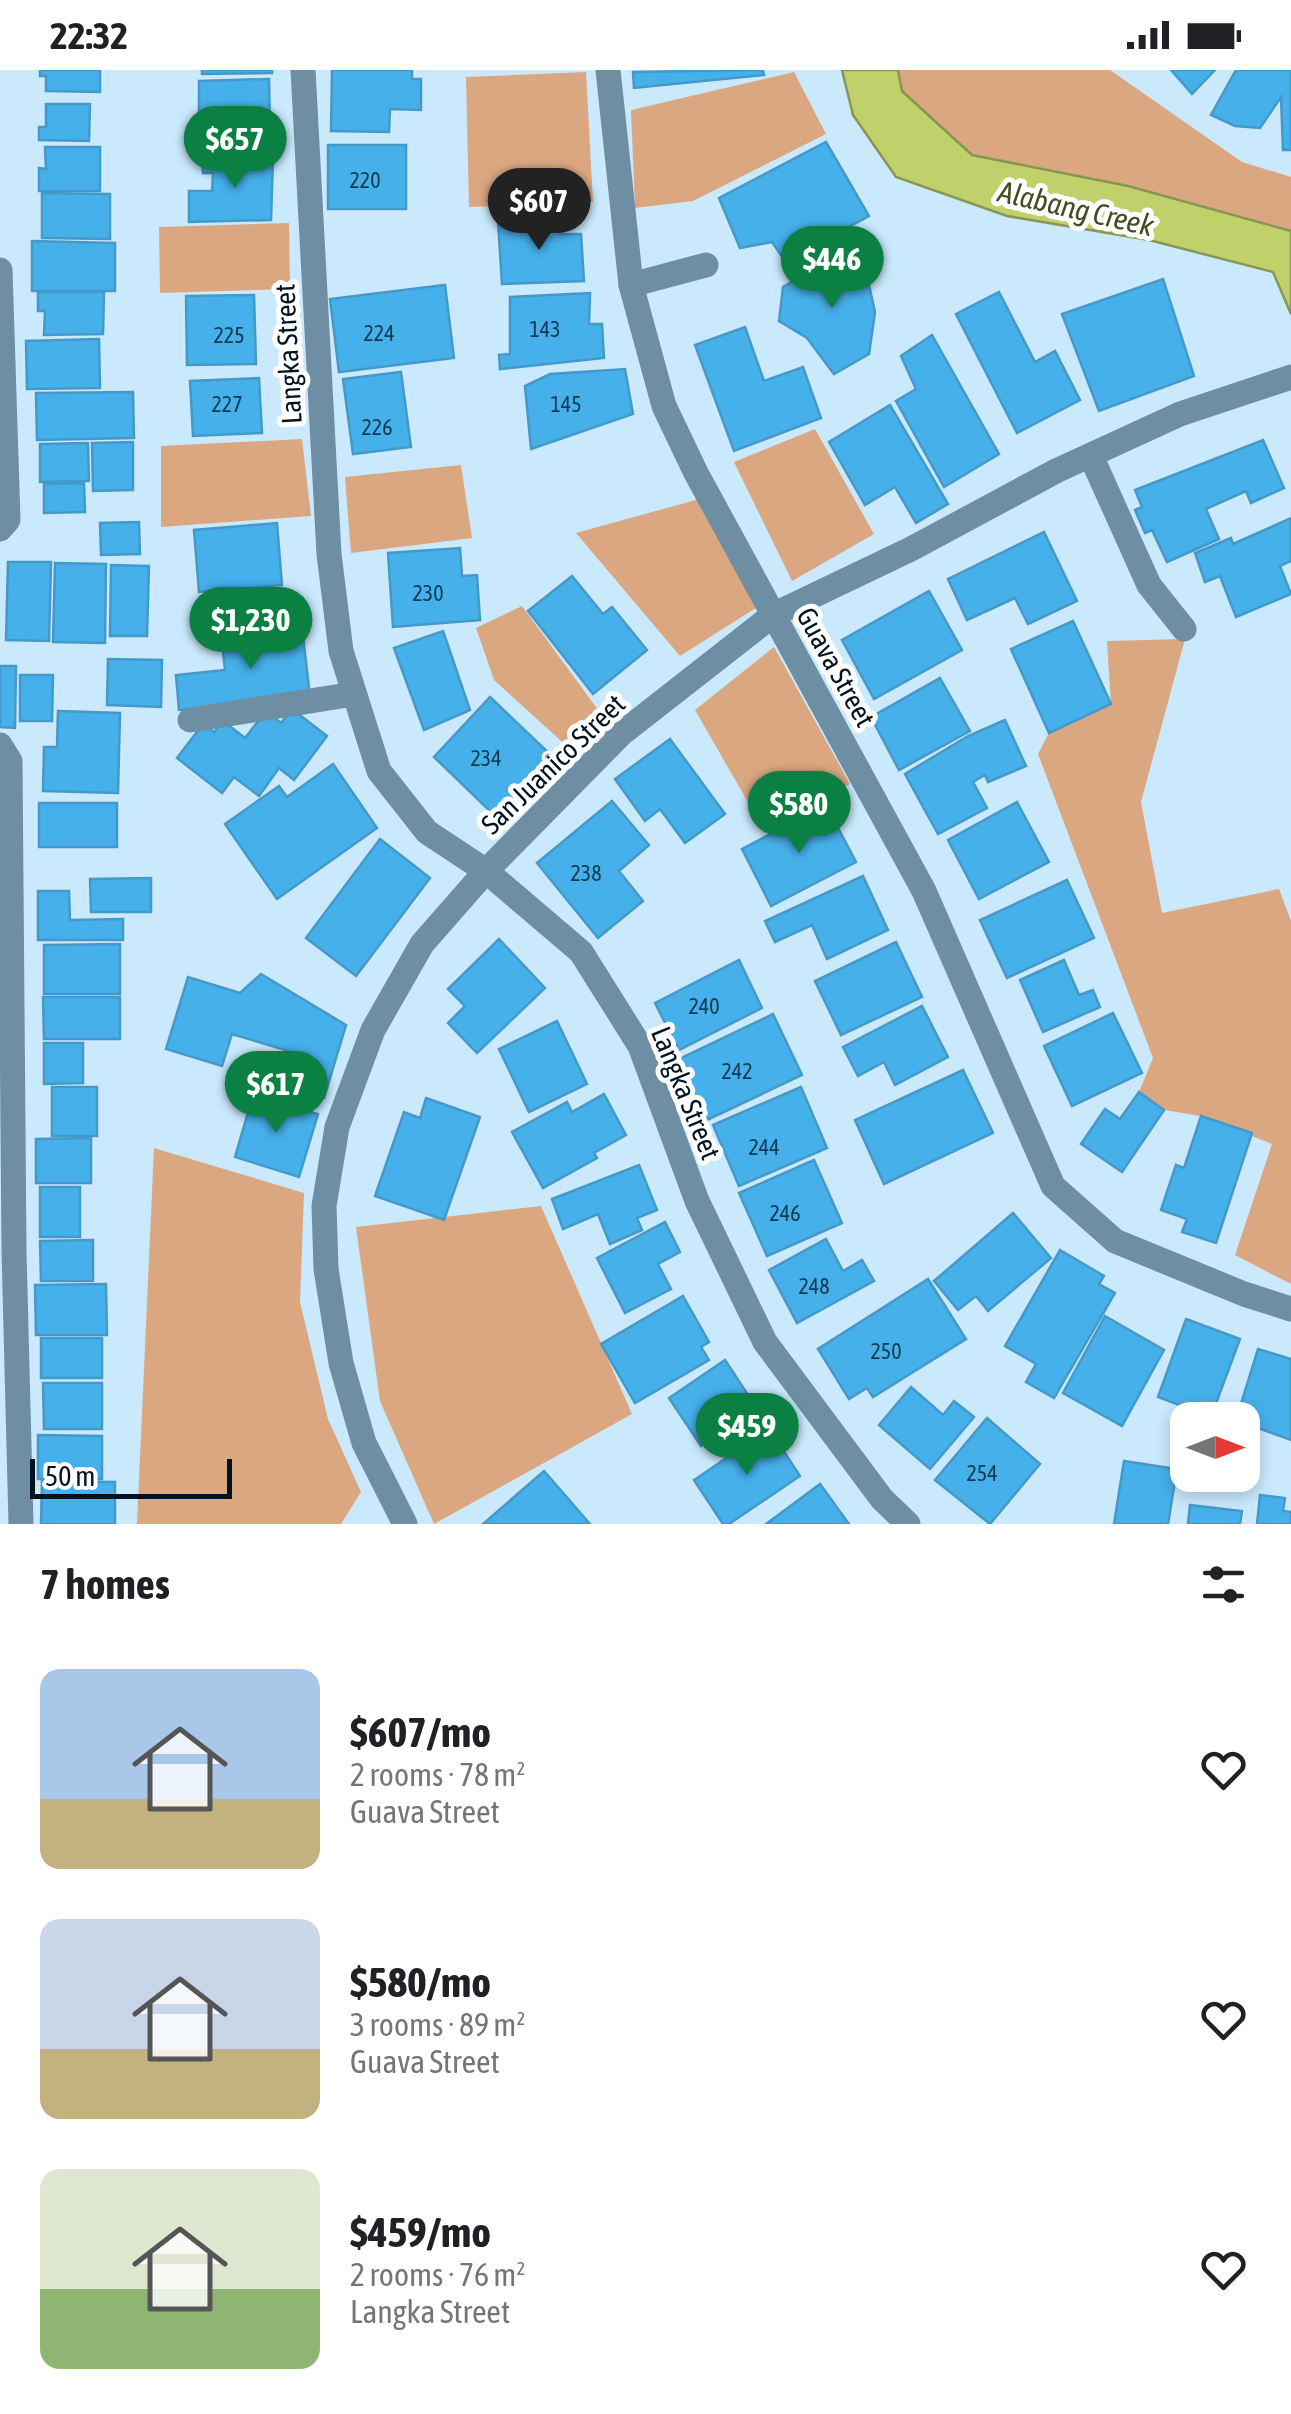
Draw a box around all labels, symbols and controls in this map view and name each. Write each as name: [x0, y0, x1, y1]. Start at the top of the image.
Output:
text: 22:32: [50, 14, 128, 57]
pin: $657: [176, 106, 294, 191]
text: $657: [206, 120, 264, 157]
house number: 220: [349, 167, 381, 193]
pin: $607: [480, 168, 598, 253]
water label: Alabang Creek: [994, 173, 1158, 243]
text: $607: [510, 182, 568, 219]
pin: $446: [773, 226, 891, 311]
text: $446: [803, 240, 861, 277]
street label: Langka Street: [268, 283, 308, 425]
house number: 143: [529, 316, 561, 342]
house number: 224: [363, 320, 395, 346]
house number: 225: [213, 322, 245, 348]
house number: 227: [211, 391, 243, 417]
house number: 145: [550, 391, 582, 417]
house number: 226: [361, 414, 393, 440]
house number: 230: [412, 580, 444, 606]
pin: $1,230: [170, 587, 332, 672]
text: $1,230: [211, 601, 291, 638]
street label: Guava Street: [790, 602, 882, 732]
street label: San Juanico Street: [475, 688, 631, 840]
house number: 234: [470, 745, 502, 771]
pin: $580: [740, 771, 858, 856]
text: $580: [770, 785, 828, 822]
house number: 238: [570, 860, 602, 886]
house number: 240: [688, 993, 720, 1019]
street label: Langka Street: [645, 1022, 727, 1164]
pin: $617: [217, 1051, 335, 1136]
house number: 242: [721, 1058, 753, 1084]
text: $617: [247, 1065, 305, 1102]
house number: 244: [748, 1134, 780, 1160]
house number: 246: [769, 1200, 801, 1226]
house number: 248: [798, 1273, 830, 1299]
house number: 250: [870, 1338, 902, 1364]
pin: $459: [688, 1393, 806, 1478]
north arrow: [1170, 1402, 1260, 1492]
map controls: [1170, 1402, 1260, 1492]
text: $459: [718, 1407, 776, 1444]
scale bar: [30, 1454, 232, 1498]
text: 50 m: [45, 1460, 95, 1492]
house number: 254: [966, 1460, 998, 1486]
icon: filters: [1196, 1557, 1251, 1612]
text: 7 homes: [40, 1560, 170, 1608]
text: $607/mo: [350, 1708, 491, 1756]
icon: home: [120, 1709, 240, 1829]
icon: heart: [1196, 1742, 1251, 1797]
text: 2 rooms · 78 m²: [350, 1756, 525, 1793]
text: Guava Street: [350, 1793, 500, 1830]
text: $580/mo: [350, 1958, 491, 2006]
icon: home: [120, 1959, 240, 2079]
icon: heart: [1196, 1992, 1251, 2047]
text: 3 rooms · 89 m²: [350, 2006, 525, 2043]
text: Guava Street: [350, 2043, 500, 2080]
text: $459/mo: [350, 2208, 491, 2256]
icon: home: [120, 2209, 240, 2329]
icon: heart: [1196, 2242, 1251, 2297]
text: 2 rooms · 76 m²: [350, 2256, 525, 2293]
text: Langka Street: [350, 2293, 510, 2330]

